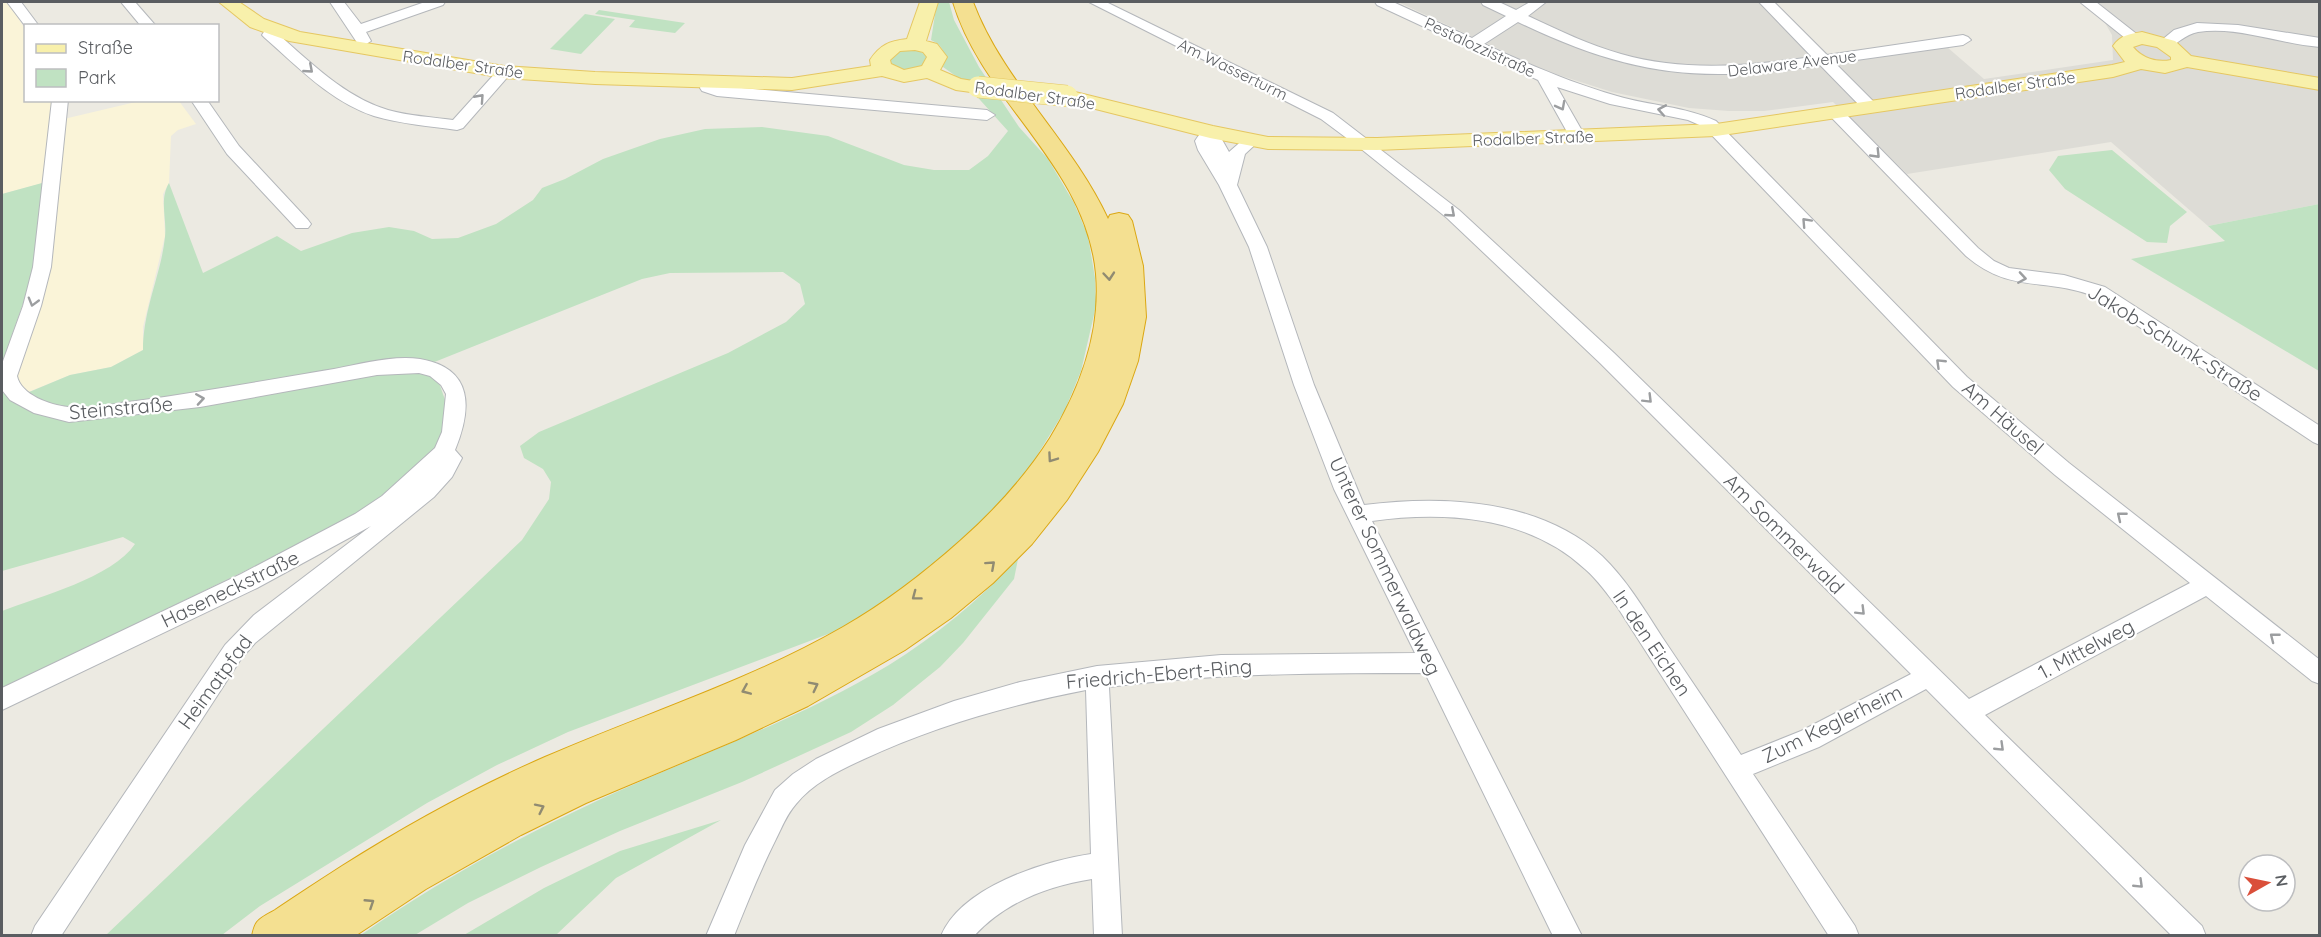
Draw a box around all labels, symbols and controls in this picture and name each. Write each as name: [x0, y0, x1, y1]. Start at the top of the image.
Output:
street label: Pestalozzistraße: [1421, 13, 1539, 81]
legend: [24, 24, 219, 102]
street label: Am Wasserturm: [1175, 34, 1291, 104]
text: Straße: [78, 36, 133, 59]
street label: Delaware Avenue: [1726, 45, 1858, 81]
street label: Rodalber Straße: [401, 46, 525, 82]
one-way arrow: [302, 62, 313, 73]
text: Park: [78, 66, 116, 89]
street label: Rodalber Straße: [1953, 67, 2077, 103]
street label: Rodalber Straße: [973, 77, 1097, 113]
one-way arrow: [473, 94, 484, 105]
one-way arrow: [1554, 100, 1566, 111]
one-way arrow: [1658, 104, 1668, 117]
street label: Rodalber Straße: [1472, 126, 1594, 150]
one-way arrow: [1869, 147, 1880, 157]
one-way arrow: [1444, 206, 1455, 217]
one-way arrow: [1802, 218, 1813, 229]
one-way arrow: [1102, 271, 1115, 280]
one-way arrow: [2017, 271, 2027, 284]
street label: Jakob-Schunk-Straße: [2083, 279, 2267, 406]
one-way arrow: [28, 297, 40, 307]
one-way arrow: [1937, 359, 1947, 370]
street label: Am Häusel: [1958, 376, 2049, 460]
street label: Steinstraße: [68, 391, 174, 424]
one-way arrow: [1641, 392, 1652, 403]
one-way arrow: [196, 394, 205, 406]
one-way arrow: [1048, 451, 1059, 462]
street label: Unterer Sommerwaldweg: [1324, 453, 1447, 679]
street label: Am Sommerwald: [1719, 468, 1850, 599]
one-way arrow: [2117, 512, 2128, 523]
street label: Haseneckstraße: [157, 544, 303, 633]
one-way arrow: [985, 561, 995, 572]
street label: In den Eichen: [1608, 585, 1697, 701]
one-way arrow: [912, 589, 923, 600]
one-way arrow: [1855, 604, 1865, 615]
street label: 1. Mittelweg: [2034, 613, 2138, 684]
street label: Heimatpfad: [172, 630, 257, 734]
one-way arrow: [2269, 634, 2280, 645]
street label: Friedrich-Ebert-Ring: [1065, 653, 1253, 694]
street label: Zum Keglerheim: [1757, 679, 1906, 768]
one-way arrow: [807, 682, 818, 693]
one-way arrow: [741, 683, 752, 695]
one-way arrow: [1993, 740, 2004, 751]
one-way arrow: [533, 803, 544, 815]
north arrow: [2237, 853, 2297, 913]
text: N: [2271, 873, 2293, 888]
one-way arrow: [2133, 877, 2143, 888]
one-way arrow: [364, 899, 374, 911]

